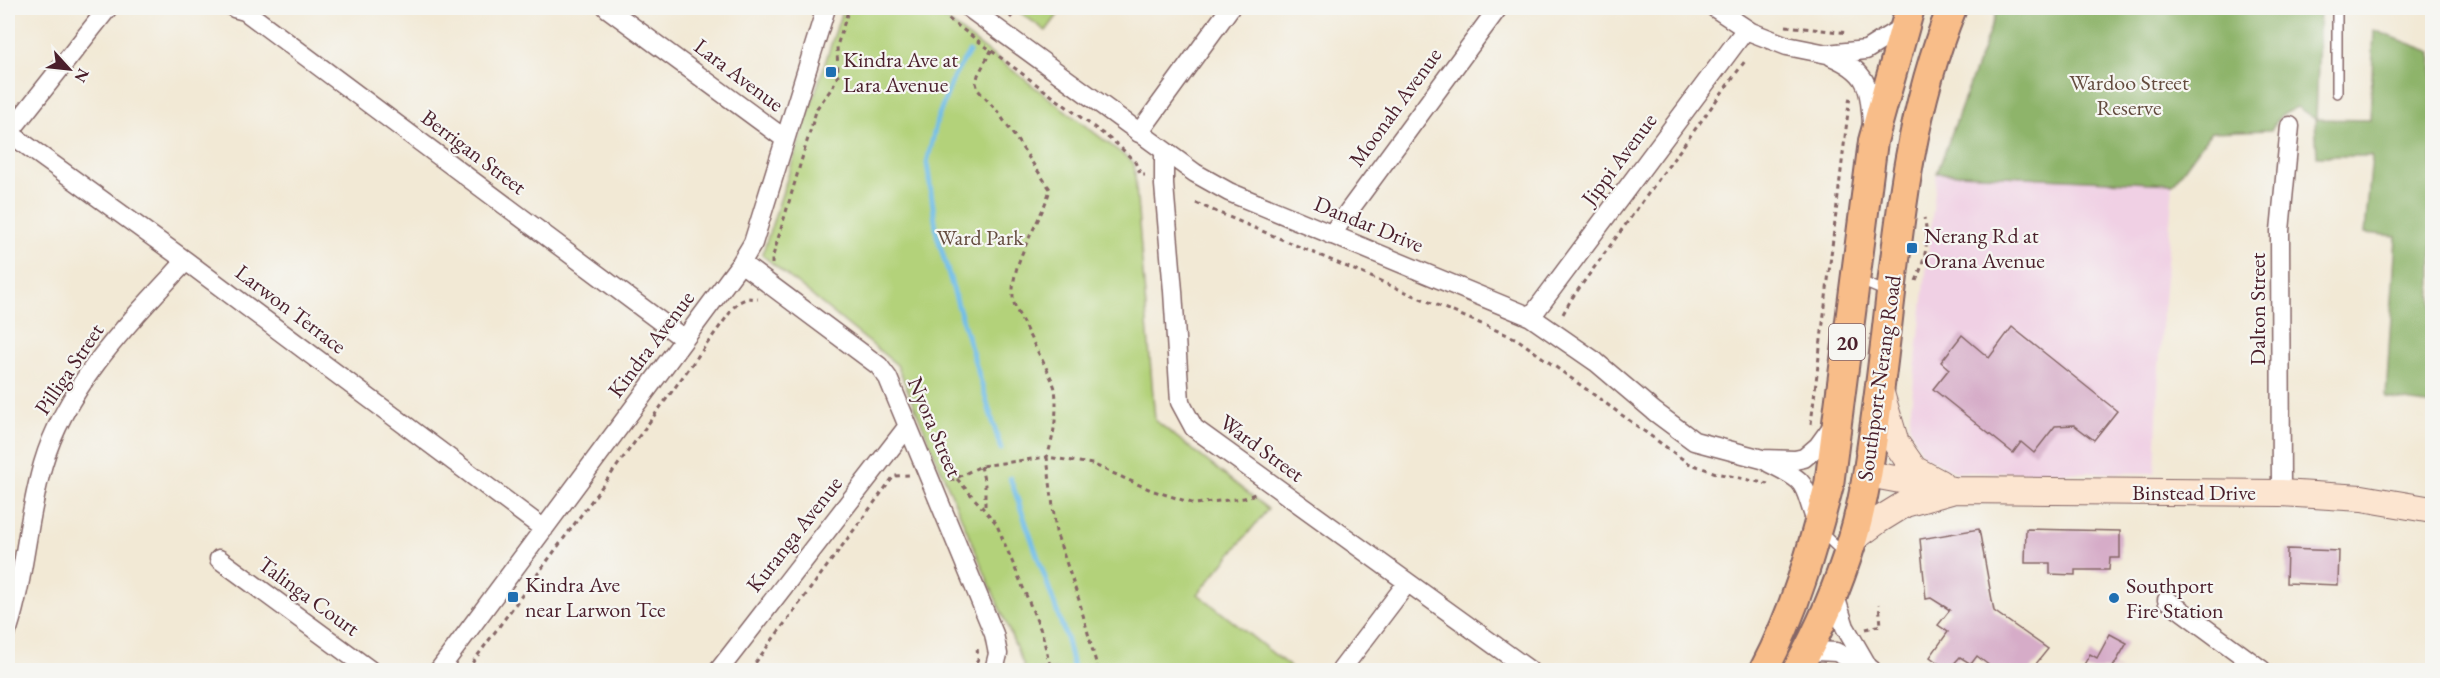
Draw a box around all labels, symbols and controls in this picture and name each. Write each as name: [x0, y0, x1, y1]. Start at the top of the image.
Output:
street label: Lara Avenue: [688, 32, 790, 119]
north arrow: [39, 39, 99, 99]
street label: Moonah Avenue: [1342, 41, 1448, 172]
place label: Kindra Ave at Lara Avenue: [843, 45, 958, 99]
text: N: [70, 65, 94, 86]
marker: Kindra Ave at Lara Avenue: [824, 65, 838, 79]
park label: Wardoo Street Reserve: [2069, 68, 2189, 122]
street label: Berrigan Street: [416, 103, 532, 201]
street label: Jippi Avenue: [1574, 107, 1664, 213]
street label: Dandar Drive: [1310, 189, 1428, 259]
place label: Nerang Rd at Orana Avenue: [1924, 221, 2045, 275]
park label: Ward Park: [936, 223, 1024, 252]
marker: Nerang Rd at Orana Avenue: [1905, 241, 1919, 255]
street label: Dalton Street: [2243, 253, 2272, 365]
street label: Larwon Terrace: [230, 258, 353, 361]
street label: Southport-Nerang Road: [1850, 272, 1908, 483]
street label: Kindra Avenue: [601, 284, 701, 403]
street label: Pilliga Street: [28, 317, 110, 420]
road number: 20: [1829, 324, 1865, 360]
street label: Nyora Street: [901, 372, 969, 482]
street label: Ward Street: [1214, 407, 1310, 489]
street label: Kuranga Avenue: [739, 470, 849, 598]
street label: Binstead Drive: [2132, 478, 2256, 507]
street label: Talinga Court: [252, 549, 366, 643]
place label: Kindra Ave near Larwon Tce: [525, 570, 666, 624]
place label: Southport Fire Station: [2126, 571, 2224, 625]
marker: Kindra Ave near Larwon Tce: [506, 590, 520, 604]
marker: Southport Fire Station: [2107, 591, 2121, 605]

